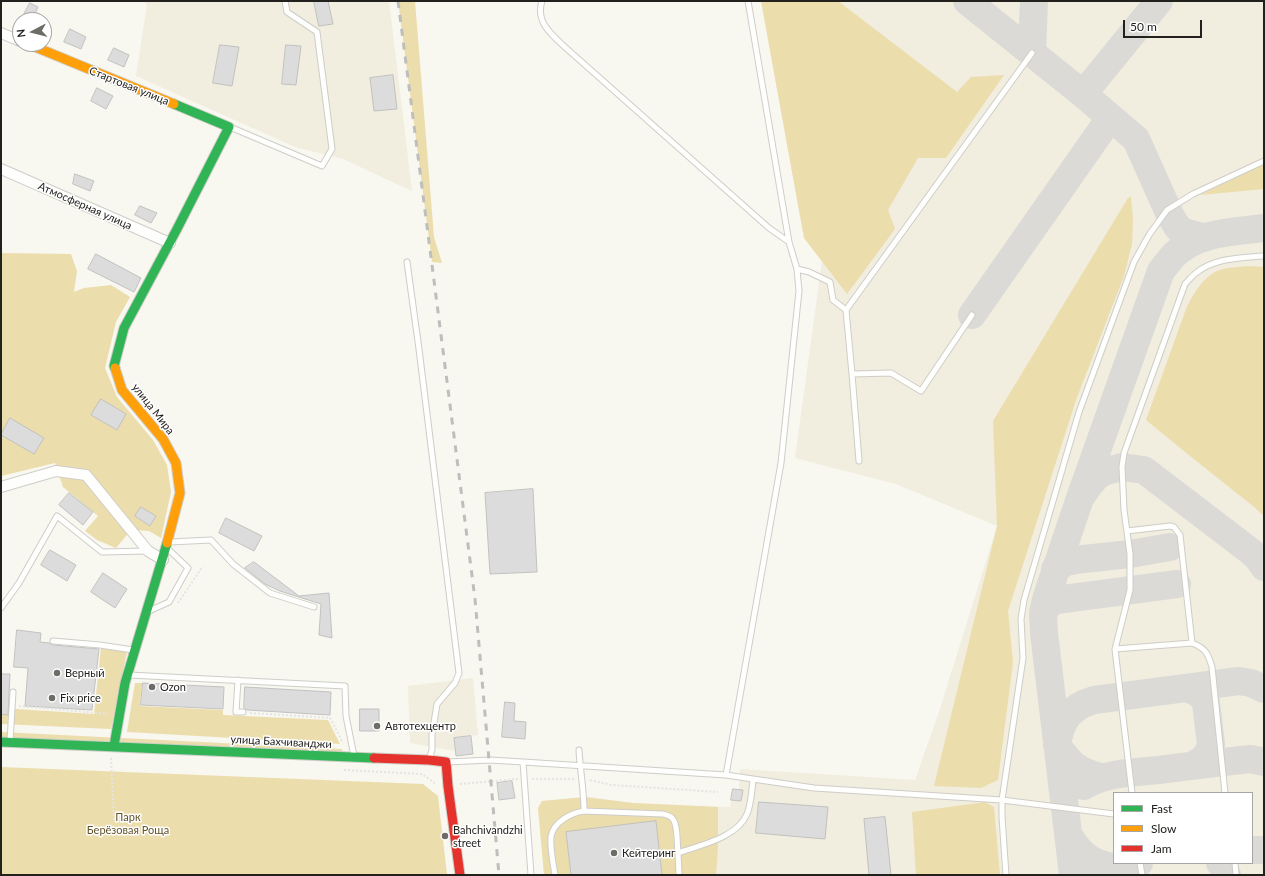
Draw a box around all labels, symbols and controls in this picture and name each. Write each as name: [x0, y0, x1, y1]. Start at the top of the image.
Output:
north arrow: [12, 12, 52, 52]
scale bar: [1125, 12, 1204, 38]
text: 50 m: [1130, 19, 1157, 34]
text: N: [14, 28, 28, 38]
street label: Стартовая улица: [87, 64, 171, 108]
street label: Атмосферная улица: [36, 179, 134, 233]
street label: улица Мира: [129, 381, 177, 437]
place label: Верный: [65, 666, 104, 680]
marker: Верный: [52, 668, 62, 678]
place label: Ozon: [160, 680, 186, 694]
marker: Ozon: [147, 682, 157, 692]
place label: Fix price: [60, 691, 101, 705]
marker: Fix price: [47, 693, 57, 703]
place label: Автотехцентр: [385, 719, 456, 733]
marker: Автотехцентр: [372, 721, 382, 731]
street label: улица Бахчиванджи: [230, 733, 332, 751]
legend: [1113, 792, 1253, 864]
text: Fast: [1151, 801, 1172, 816]
park label: Парк Берёзовая Роща: [87, 810, 169, 836]
text: Slow: [1151, 821, 1176, 836]
place label: Bahchivandzhi street: [453, 823, 523, 849]
marker: Bahchivandzhi street: [440, 831, 450, 841]
text: Jam: [1151, 841, 1172, 856]
place label: Кейтеринг: [622, 846, 675, 860]
marker: Кейтеринг: [609, 848, 619, 858]

